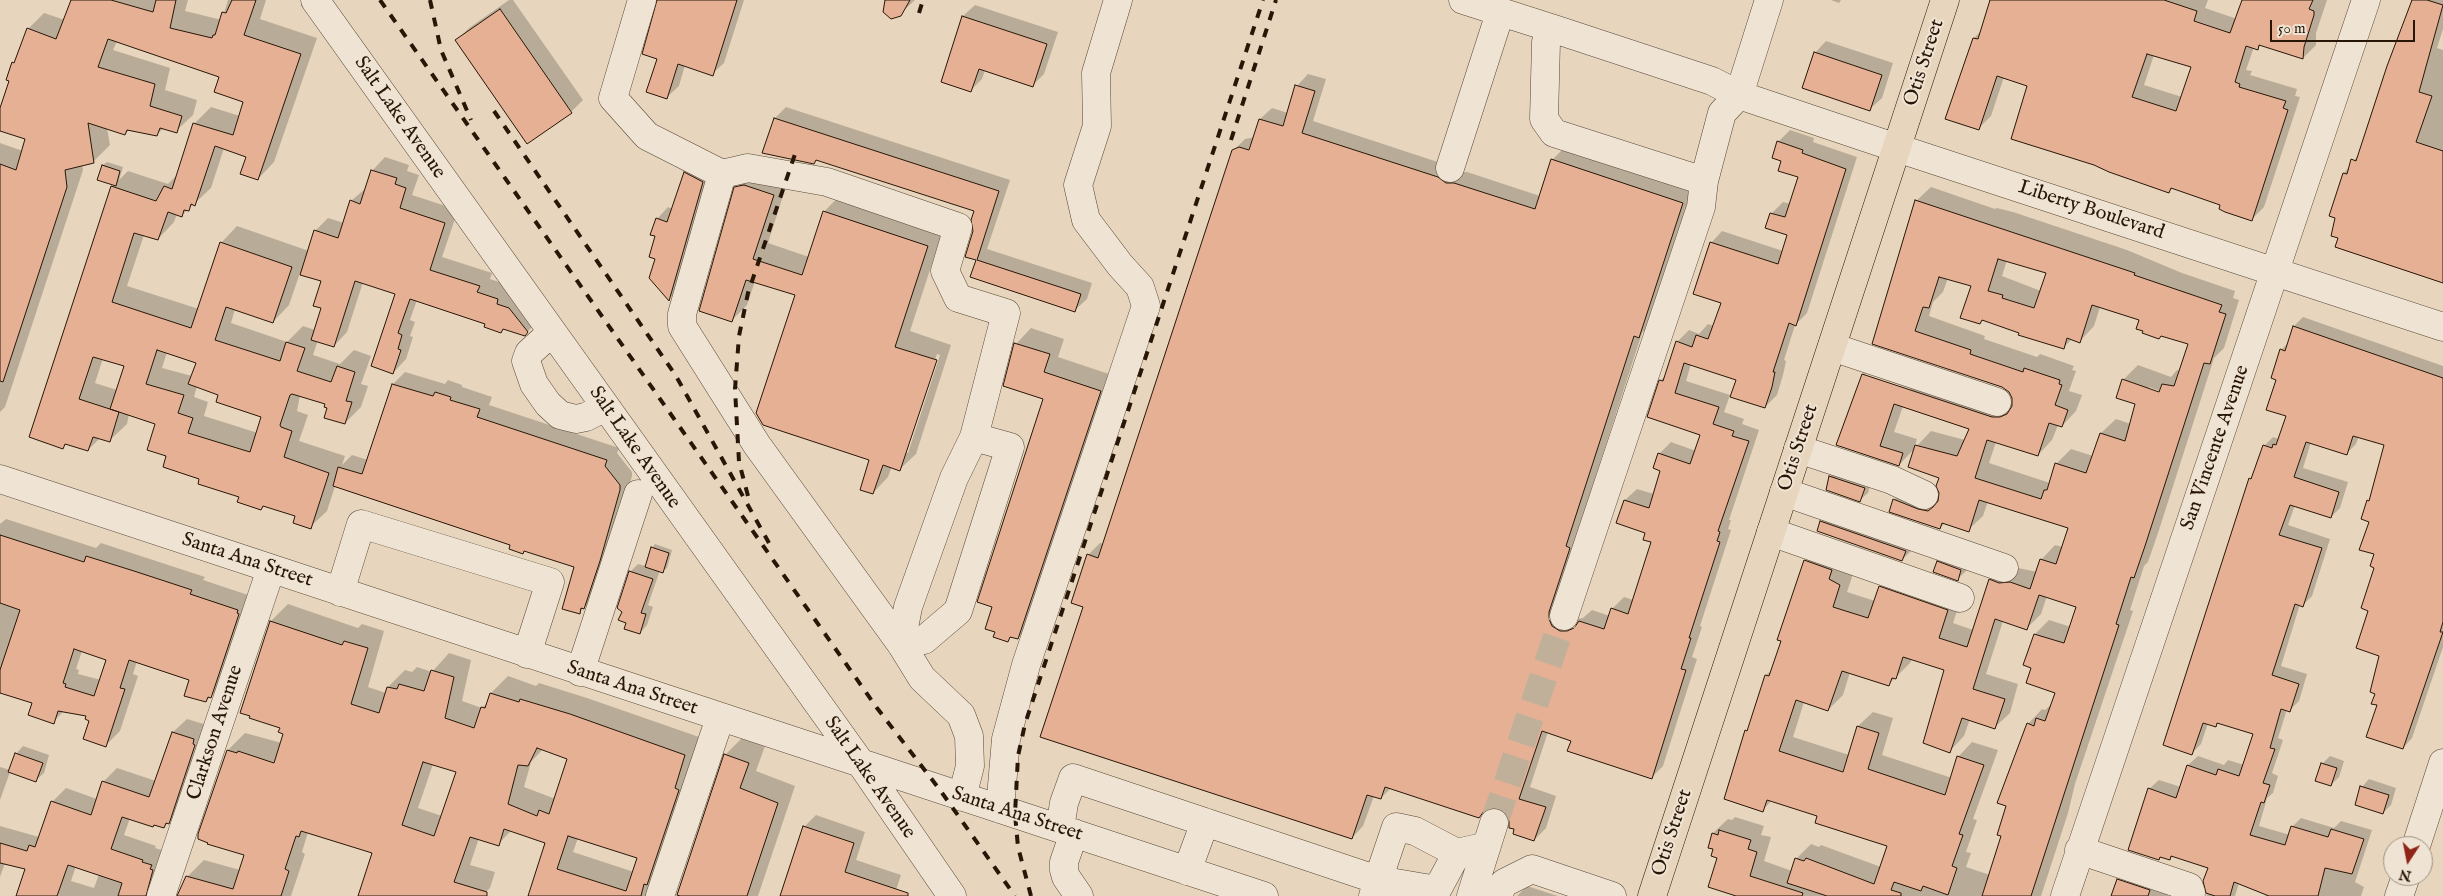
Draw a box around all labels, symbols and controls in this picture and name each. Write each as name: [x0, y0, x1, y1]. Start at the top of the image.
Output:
scale bar: [2273, 10, 2418, 42]
street label: Otis Street: [1900, 17, 1950, 109]
text: 50 m: [2278, 19, 2306, 38]
street label: Salt Lake Avenue: [348, 52, 450, 184]
street label: Liberty Boulevard: [2015, 176, 2167, 246]
street label: San Vincente Avenue: [2177, 362, 2255, 534]
street label: Salt Lake Avenue: [583, 382, 685, 514]
street label: Otis Street: [1774, 402, 1824, 494]
street label: Santa Ana Street: [179, 529, 315, 593]
street label: Santa Ana Street: [564, 657, 700, 721]
street label: Clarkson Avenue: [183, 663, 249, 803]
street label: Salt Lake Avenue: [818, 712, 920, 844]
street label: Santa Ana Street: [949, 783, 1085, 847]
street label: Otis Street: [1648, 787, 1698, 879]
north arrow: [2383, 836, 2433, 886]
text: N: [2398, 865, 2413, 885]

